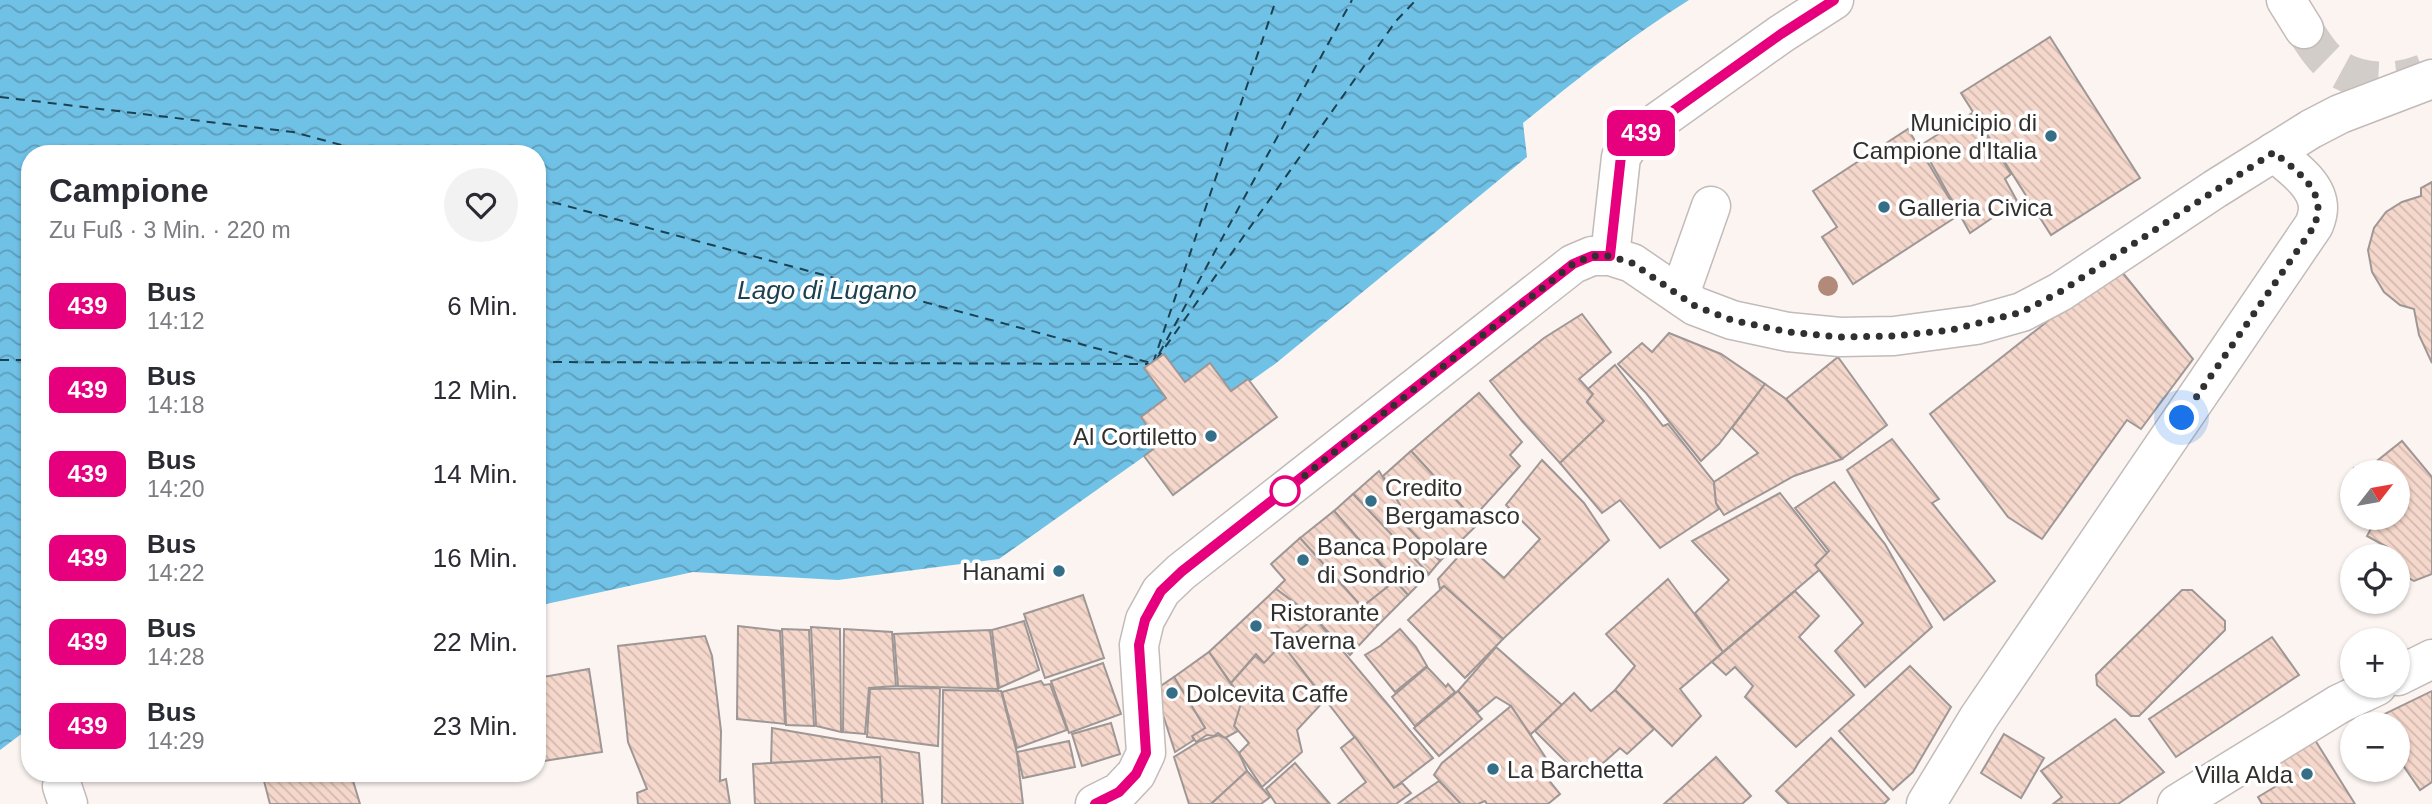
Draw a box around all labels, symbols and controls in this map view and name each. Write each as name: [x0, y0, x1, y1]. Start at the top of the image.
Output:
place label: Municipio di Campione d'Italia: [1852, 109, 2038, 164]
line badge: 439: [1601, 110, 1681, 156]
text: 439: [1621, 119, 1661, 146]
marker: Municipio di Campione d'Italia: [2043, 128, 2059, 144]
button: heart: [444, 168, 518, 242]
text: Campione: [49, 172, 209, 209]
place label: Galleria Civica: [1898, 194, 2053, 221]
marker: Galleria Civica: [1876, 199, 1892, 215]
text: Zu Fuß · 3 Min. · 220 m: [49, 217, 291, 243]
water label: Lago di Lugano: [737, 275, 917, 305]
text: Bus: [147, 277, 196, 307]
text: 6 Min.: [447, 291, 518, 321]
text: 439: [67, 292, 108, 319]
text: 14:12: [147, 308, 205, 334]
text: Bus: [147, 361, 196, 391]
text: 12 Min.: [433, 375, 518, 405]
text: 439: [67, 376, 108, 403]
text: 14:18: [147, 392, 205, 418]
your location: [2164, 400, 2199, 435]
place label: Al Cortiletto: [1073, 423, 1197, 450]
marker: Al Cortiletto: [1203, 428, 1219, 444]
text: Bus: [147, 445, 196, 475]
text: 14 Min.: [433, 459, 518, 489]
text: 439: [67, 460, 108, 487]
north arrow: [2340, 460, 2410, 530]
map controls: [2340, 460, 2410, 782]
place label: Credito Bergamasco: [1385, 474, 1520, 529]
text: 14:20: [147, 476, 205, 502]
unlabelled marker: [1270, 476, 1300, 506]
marker: Credito Bergamasco: [1363, 493, 1379, 509]
text: Bus: [147, 529, 196, 559]
place label: Banca Popolare di Sondrio: [1317, 533, 1488, 588]
text: 16 Min.: [433, 543, 518, 573]
text: 439: [67, 544, 108, 571]
button: locate: [2340, 544, 2410, 614]
marker: Banca Popolare di Sondrio: [1295, 552, 1311, 568]
place label: Hanami: [962, 558, 1045, 585]
text: 14:22: [147, 560, 205, 586]
marker: Hanami: [1051, 563, 1067, 579]
place label: Ristorante Taverna: [1270, 599, 1379, 654]
text: Bus: [147, 613, 196, 643]
marker: Ristorante Taverna: [1248, 618, 1264, 634]
text: 22 Min.: [433, 627, 518, 657]
text: 439: [67, 628, 108, 655]
button: +: [2340, 628, 2410, 698]
text: 14:28: [147, 644, 205, 670]
place label: Dolcevita Caffe: [1186, 680, 1348, 707]
marker: Dolcevita Caffe: [1164, 685, 1180, 701]
text: Bus: [147, 697, 196, 727]
text: 23 Min.: [433, 711, 518, 741]
text: 439: [67, 712, 108, 739]
button: −: [2340, 712, 2410, 782]
text: 14:29: [147, 728, 205, 754]
place label: La Barchetta: [1507, 756, 1644, 783]
marker: La Barchetta: [1485, 761, 1501, 777]
place label: Villa Alda: [2195, 761, 2294, 788]
marker: Villa Alda: [2299, 766, 2315, 782]

